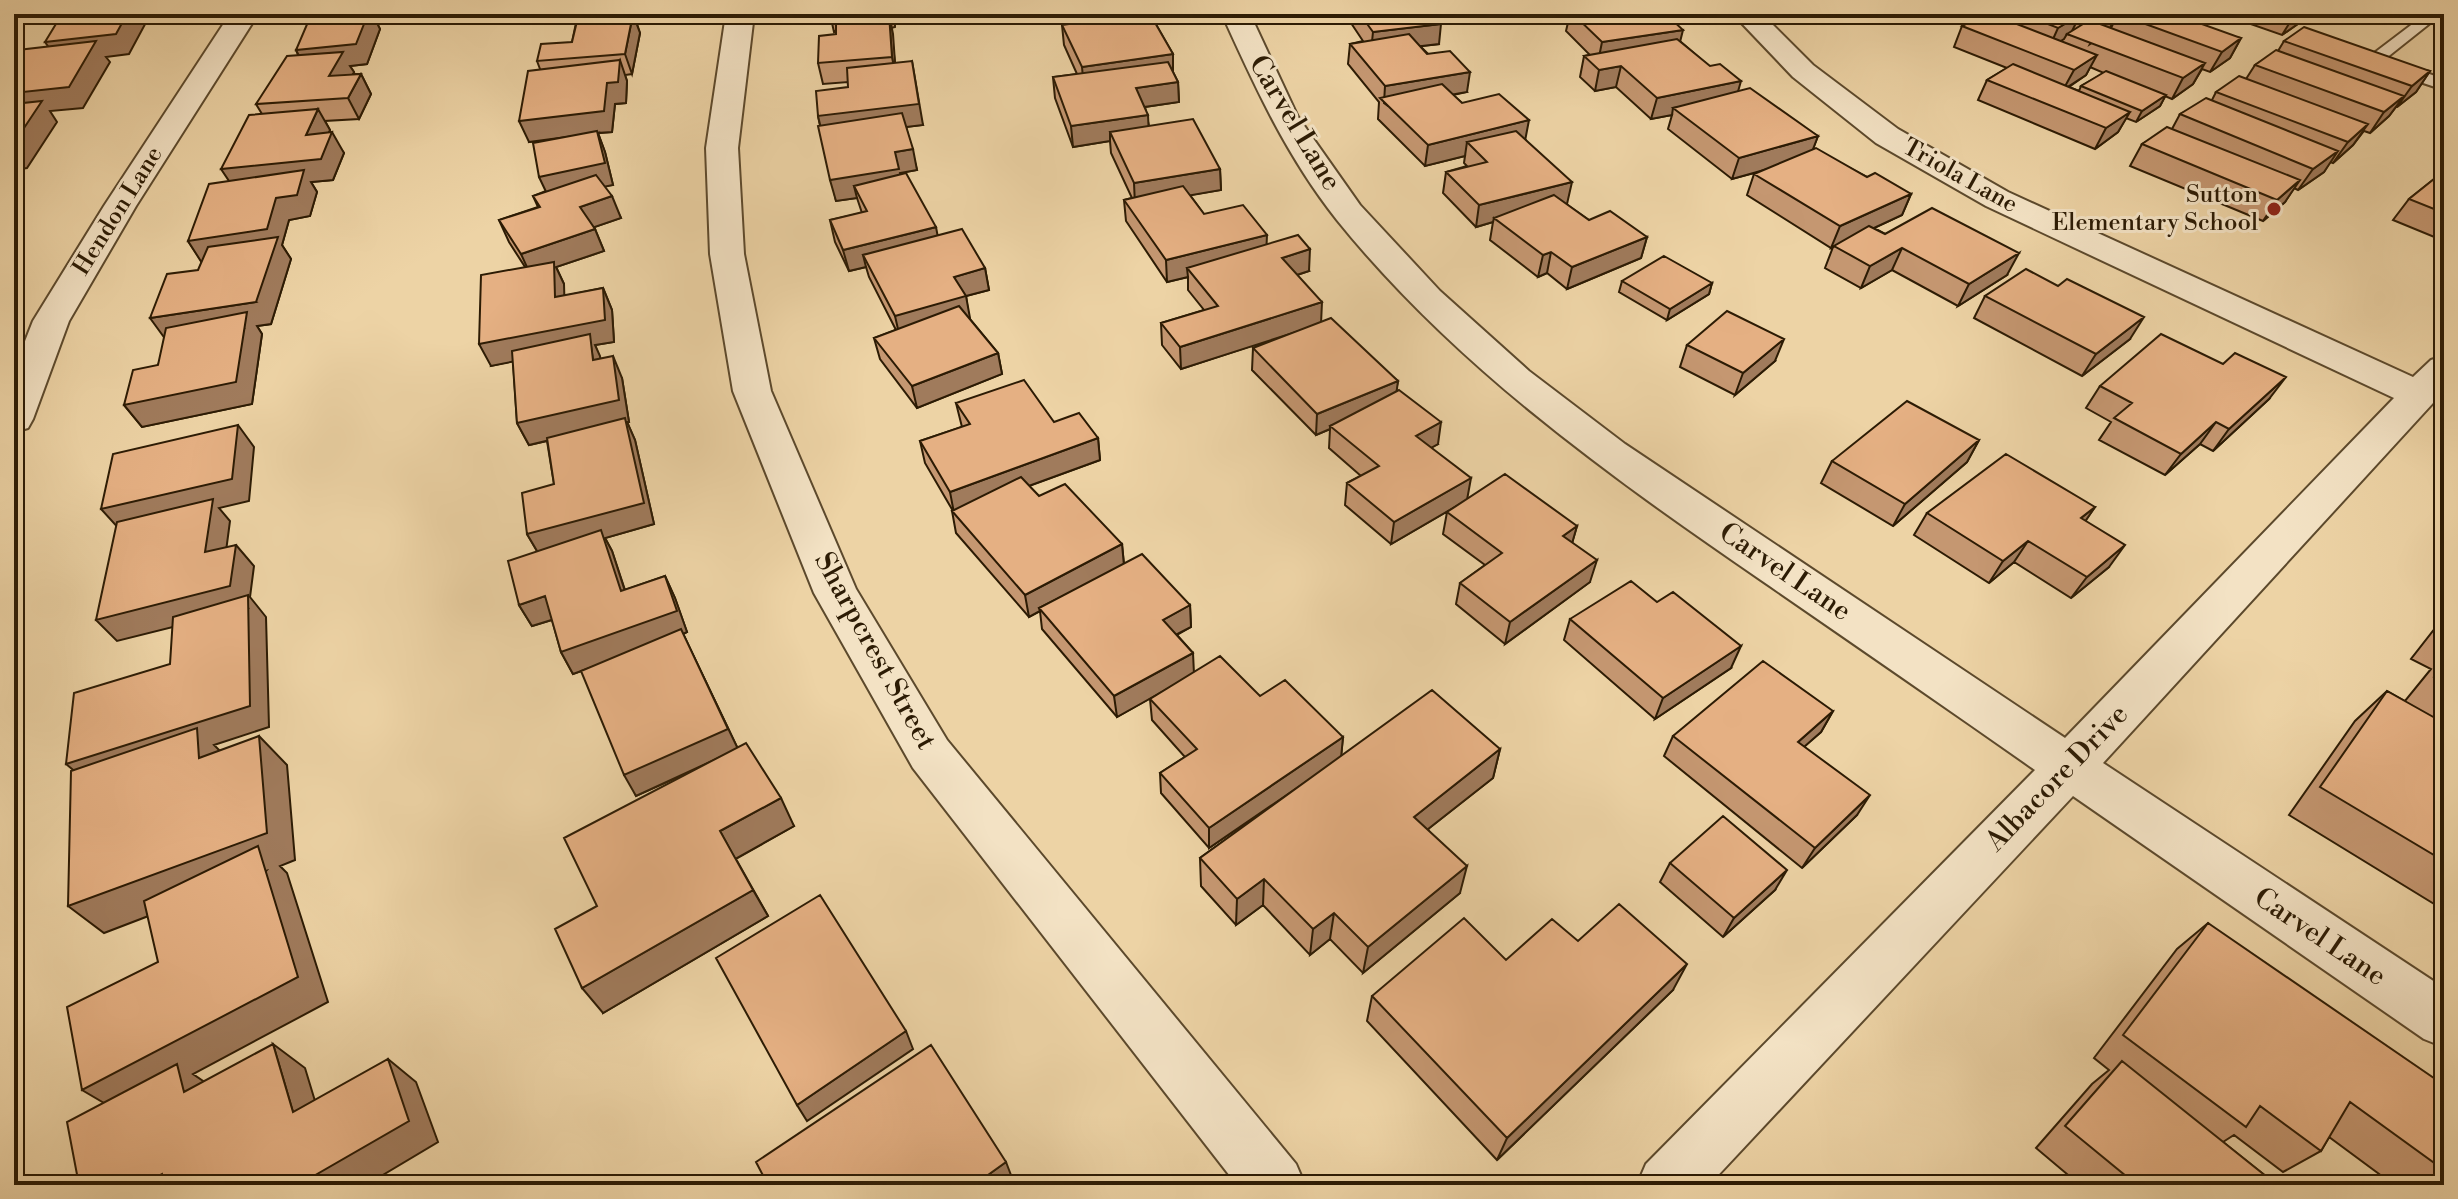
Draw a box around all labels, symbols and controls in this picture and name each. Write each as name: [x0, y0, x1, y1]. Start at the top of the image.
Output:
street label: Carvel Lane: [1241, 49, 1349, 197]
street label: Triola Lane: [1897, 132, 2023, 220]
street label: Hendon Lane: [66, 141, 170, 281]
place label: Sutton Elementary School: [2052, 180, 2258, 238]
marker: Sutton Elementary School: [2265, 200, 2283, 218]
street label: Carvel Lane: [1712, 515, 1858, 629]
street label: Sharpcrest Street: [806, 546, 944, 756]
street label: Albacore Drive: [1978, 697, 2136, 859]
street label: Carvel Lane: [2247, 880, 2393, 994]

